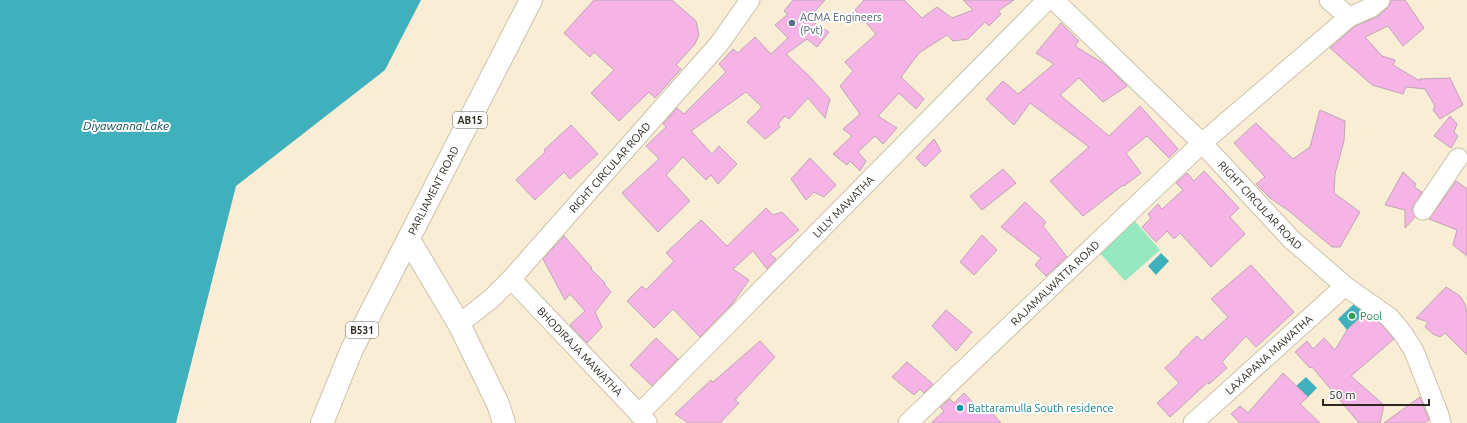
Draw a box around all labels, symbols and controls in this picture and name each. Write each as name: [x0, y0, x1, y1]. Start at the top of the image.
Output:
place label: ACMA Engineers (Pvt): [800, 11, 882, 37]
marker: ACMA Engineers (Pvt): [787, 18, 797, 28]
road number: AB15: [453, 112, 487, 128]
water label: Diyawanna Lake: [83, 119, 169, 132]
street label: RIGHT CIRCULAR ROAD: [567, 120, 653, 215]
street label: PARLIAMENT ROAD: [406, 144, 461, 237]
street label: RIGHT CIRCULAR ROAD: [1216, 159, 1305, 252]
street label: LILLY MAWATHA: [810, 173, 877, 240]
street label: RAJAMALWATTA ROAD: [1008, 238, 1102, 328]
street label: BHODIRAJA MAWATHA: [535, 305, 625, 399]
place label: Pool: [1360, 310, 1382, 322]
marker: Pool: [1347, 311, 1357, 321]
street label: LAXAPANA MAWATHA: [1223, 312, 1315, 397]
road number: B531: [346, 322, 378, 338]
scale bar: [1323, 381, 1429, 407]
text: 50 m: [1329, 388, 1356, 401]
place label: Battaramulla South residence: [968, 402, 1114, 414]
marker: Battaramulla South residence: [955, 403, 965, 413]

